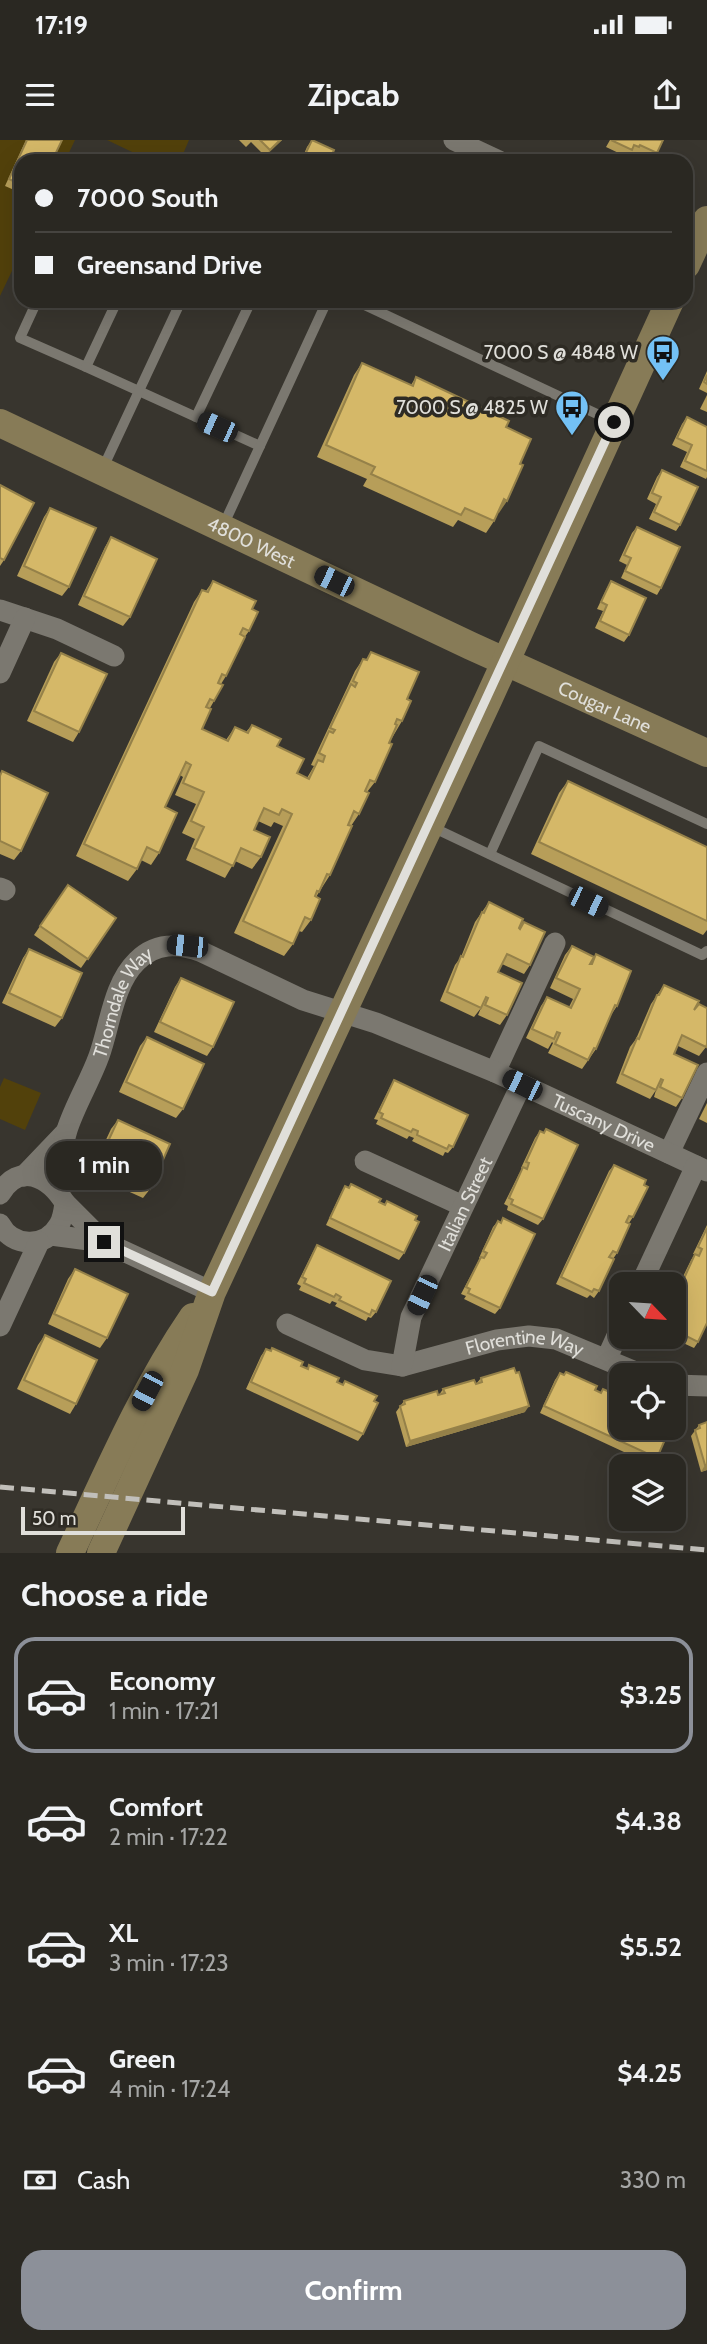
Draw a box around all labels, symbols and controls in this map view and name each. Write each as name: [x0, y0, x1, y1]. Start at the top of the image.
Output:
text: 17:19: [35, 9, 88, 41]
text: Zipcab: [307, 75, 400, 114]
icon: menu: [21, 76, 59, 114]
icon: share: [648, 76, 686, 114]
text: 7000 South: [77, 182, 218, 214]
text: Greensand Drive: [77, 249, 262, 281]
bus stop icon: 7000 S @ 4848 W: [644, 333, 682, 382]
place label: 7000 S @ 4848 W: [484, 341, 638, 364]
bus stop icon: 7000 S @ 4825 W: [553, 388, 591, 437]
place label: 7000 S @ 4825 W: [396, 396, 548, 419]
route start: [598, 406, 630, 438]
car: [194, 409, 241, 445]
street label: 4800 West: [203, 512, 299, 573]
car: [311, 562, 358, 600]
street label: Cougar Lane: [554, 676, 655, 738]
car: [565, 883, 612, 921]
car: [166, 933, 209, 959]
street label: Thorndale Way: [88, 941, 157, 1061]
car: [499, 1066, 546, 1104]
street label: Tuscany Drive: [548, 1089, 659, 1157]
callout: 1 min: [46, 1140, 162, 1190]
text: 1 min: [78, 1151, 130, 1179]
street label: Italian Street: [433, 1153, 497, 1255]
route end: [88, 1226, 120, 1258]
car: [404, 1272, 441, 1318]
north arrow: [609, 1272, 686, 1349]
map controls: [609, 1272, 686, 1531]
street label: Florentine Way: [463, 1325, 588, 1362]
button: locate: [609, 1363, 686, 1440]
car: [128, 1368, 167, 1414]
button: layers: [609, 1454, 686, 1531]
scale bar: [21, 1504, 186, 1536]
text: 50 m: [32, 1507, 76, 1530]
text: Choose a ride: [21, 1575, 208, 1614]
icon: car: [25, 1664, 88, 1727]
text: Economy: [109, 1665, 215, 1697]
text: $3.25: [619, 1679, 682, 1711]
text: 1 min · 17:21: [109, 1697, 219, 1725]
icon: car: [25, 1790, 88, 1853]
text: Comfort: [109, 1791, 203, 1823]
text: $4.38: [615, 1805, 682, 1837]
text: 2 min · 17:22: [109, 1823, 228, 1851]
icon: car: [25, 1916, 88, 1979]
text: XL: [109, 1917, 138, 1949]
text: $5.52: [619, 1931, 682, 1963]
text: 3 min · 17:23: [109, 1949, 229, 1977]
icon: car: [25, 2042, 88, 2105]
text: Green: [109, 2043, 176, 2075]
text: $4.25: [617, 2057, 682, 2089]
text: 4 min · 17:24: [109, 2075, 230, 2103]
icon: cash: [21, 2161, 59, 2199]
text: Cash: [77, 2164, 130, 2196]
text: 330 m: [620, 2166, 686, 2194]
button: Confirm: [21, 2250, 686, 2330]

